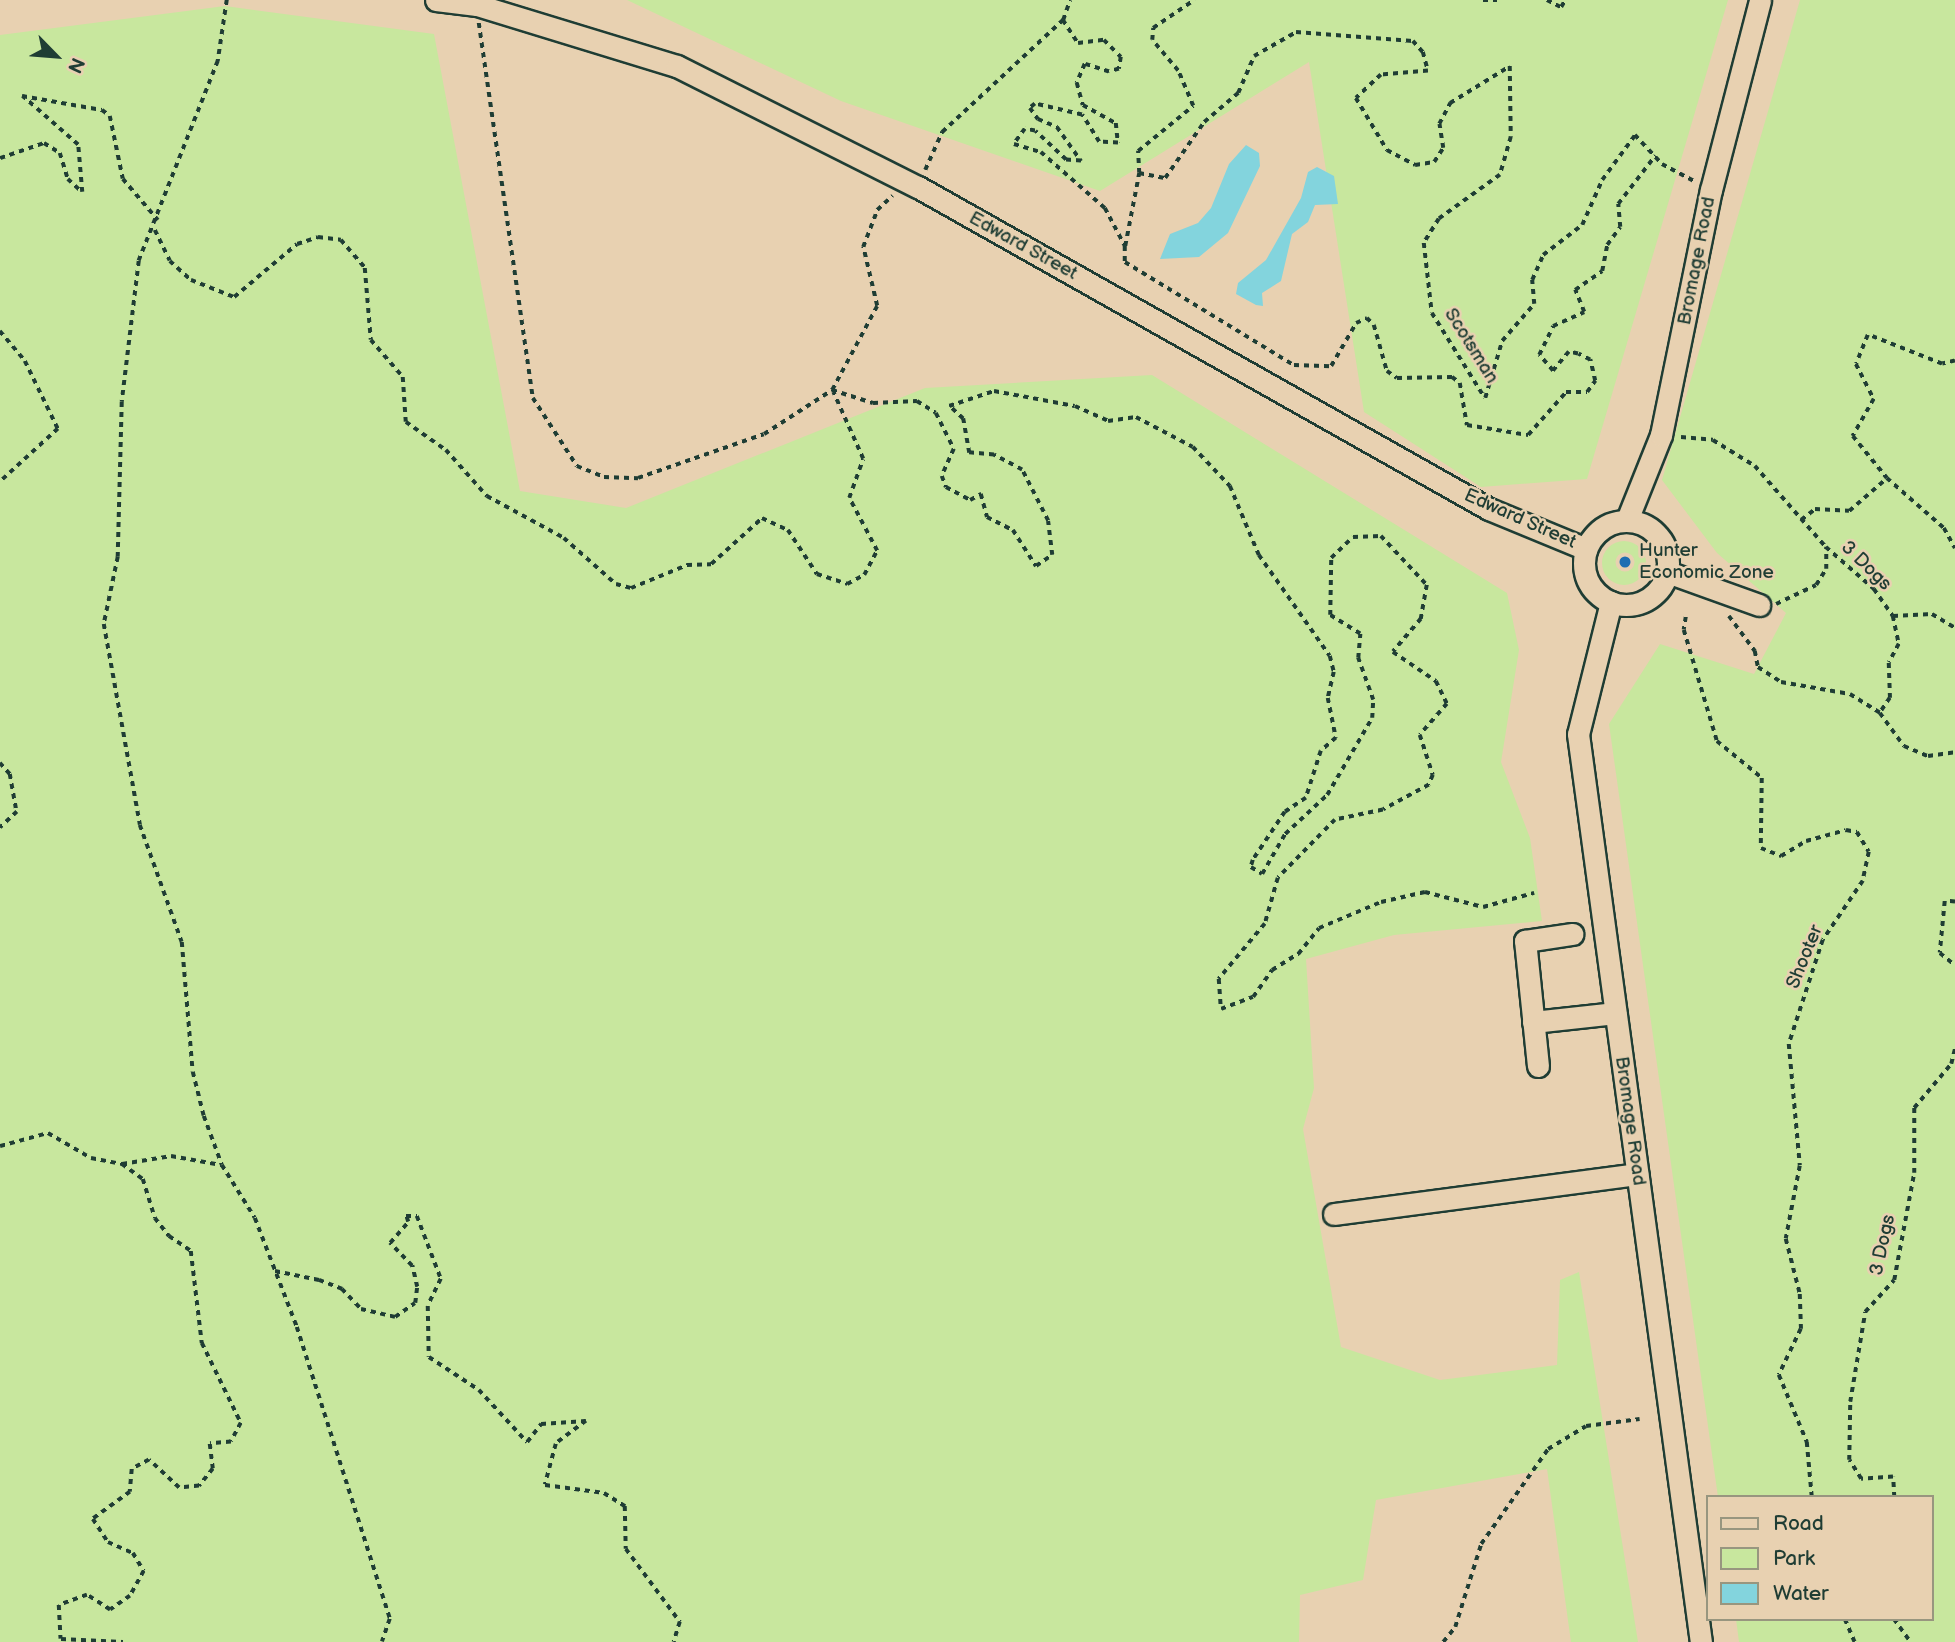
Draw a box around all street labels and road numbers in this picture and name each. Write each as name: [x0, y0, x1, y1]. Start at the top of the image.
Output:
street label: Bromage Road: [1673, 195, 1721, 327]
street label: Edward Street: [965, 207, 1081, 285]
street label: Scotsman: [1439, 304, 1503, 388]
street label: Edward Street: [1460, 484, 1580, 554]
street label: 3 Dogs: [1836, 536, 1896, 596]
street label: Shooter: [1782, 922, 1828, 992]
street label: Bromage Road: [1610, 1055, 1650, 1187]
street label: 3 Dogs: [1865, 1213, 1901, 1277]

